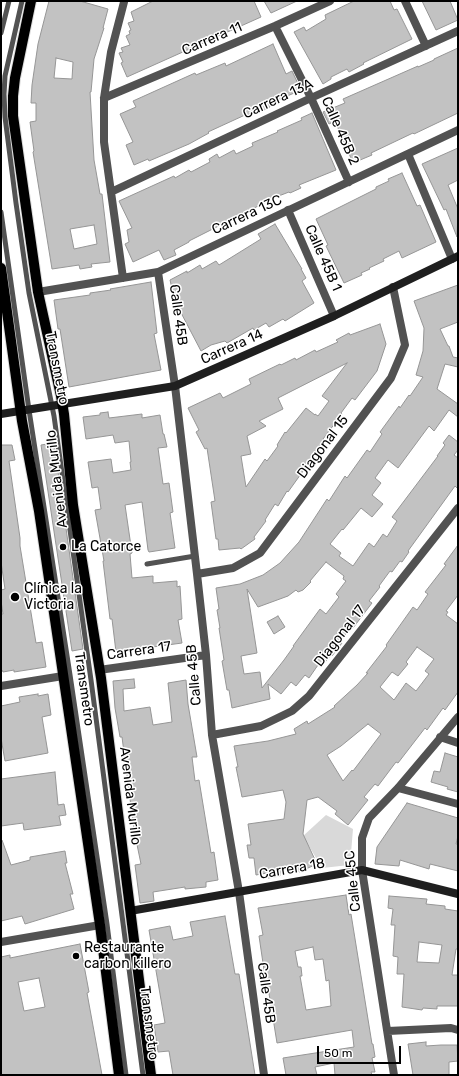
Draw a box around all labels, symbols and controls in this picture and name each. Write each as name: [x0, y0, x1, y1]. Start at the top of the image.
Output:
street label: Carrera 11: [179, 19, 245, 59]
street label: Carrera 13A: [240, 75, 316, 123]
street label: Calle 45B 2: [317, 94, 363, 168]
street label: Carrera 13C: [209, 191, 285, 239]
street label: Calle 45B 1: [301, 222, 345, 294]
street label: Calle 45B: [165, 283, 191, 347]
street label: Carrera 14: [198, 326, 266, 368]
street label: Transmetro: [42, 330, 72, 406]
street label: Diagonal 15: [294, 412, 352, 482]
street label: Avenida Murillo: [43, 429, 71, 529]
place label: La Catorce: [71, 539, 141, 555]
marker: La Catorce: [58, 542, 68, 552]
place label: Clínica la Victoria: [24, 581, 82, 614]
marker: Clínica la Victoria: [9, 591, 21, 603]
street label: Diagonal 17: [311, 602, 369, 670]
street label: Carrera 17: [106, 638, 172, 664]
street label: Calle 45B: [183, 644, 205, 706]
street label: Transmetro: [71, 651, 97, 727]
street label: Avenida Murillo: [116, 746, 144, 846]
street label: Calle 45C: [341, 850, 365, 912]
street label: Carrera 18: [258, 855, 326, 883]
place label: Restaurante carbon killero: [84, 940, 172, 972]
marker: Restaurante carbon killero: [71, 951, 81, 961]
street label: Calle 45B: [253, 961, 279, 1025]
street label: Transmetro: [136, 985, 162, 1061]
scale bar: [319, 1038, 403, 1064]
text: 50 m: [324, 1046, 352, 1060]

